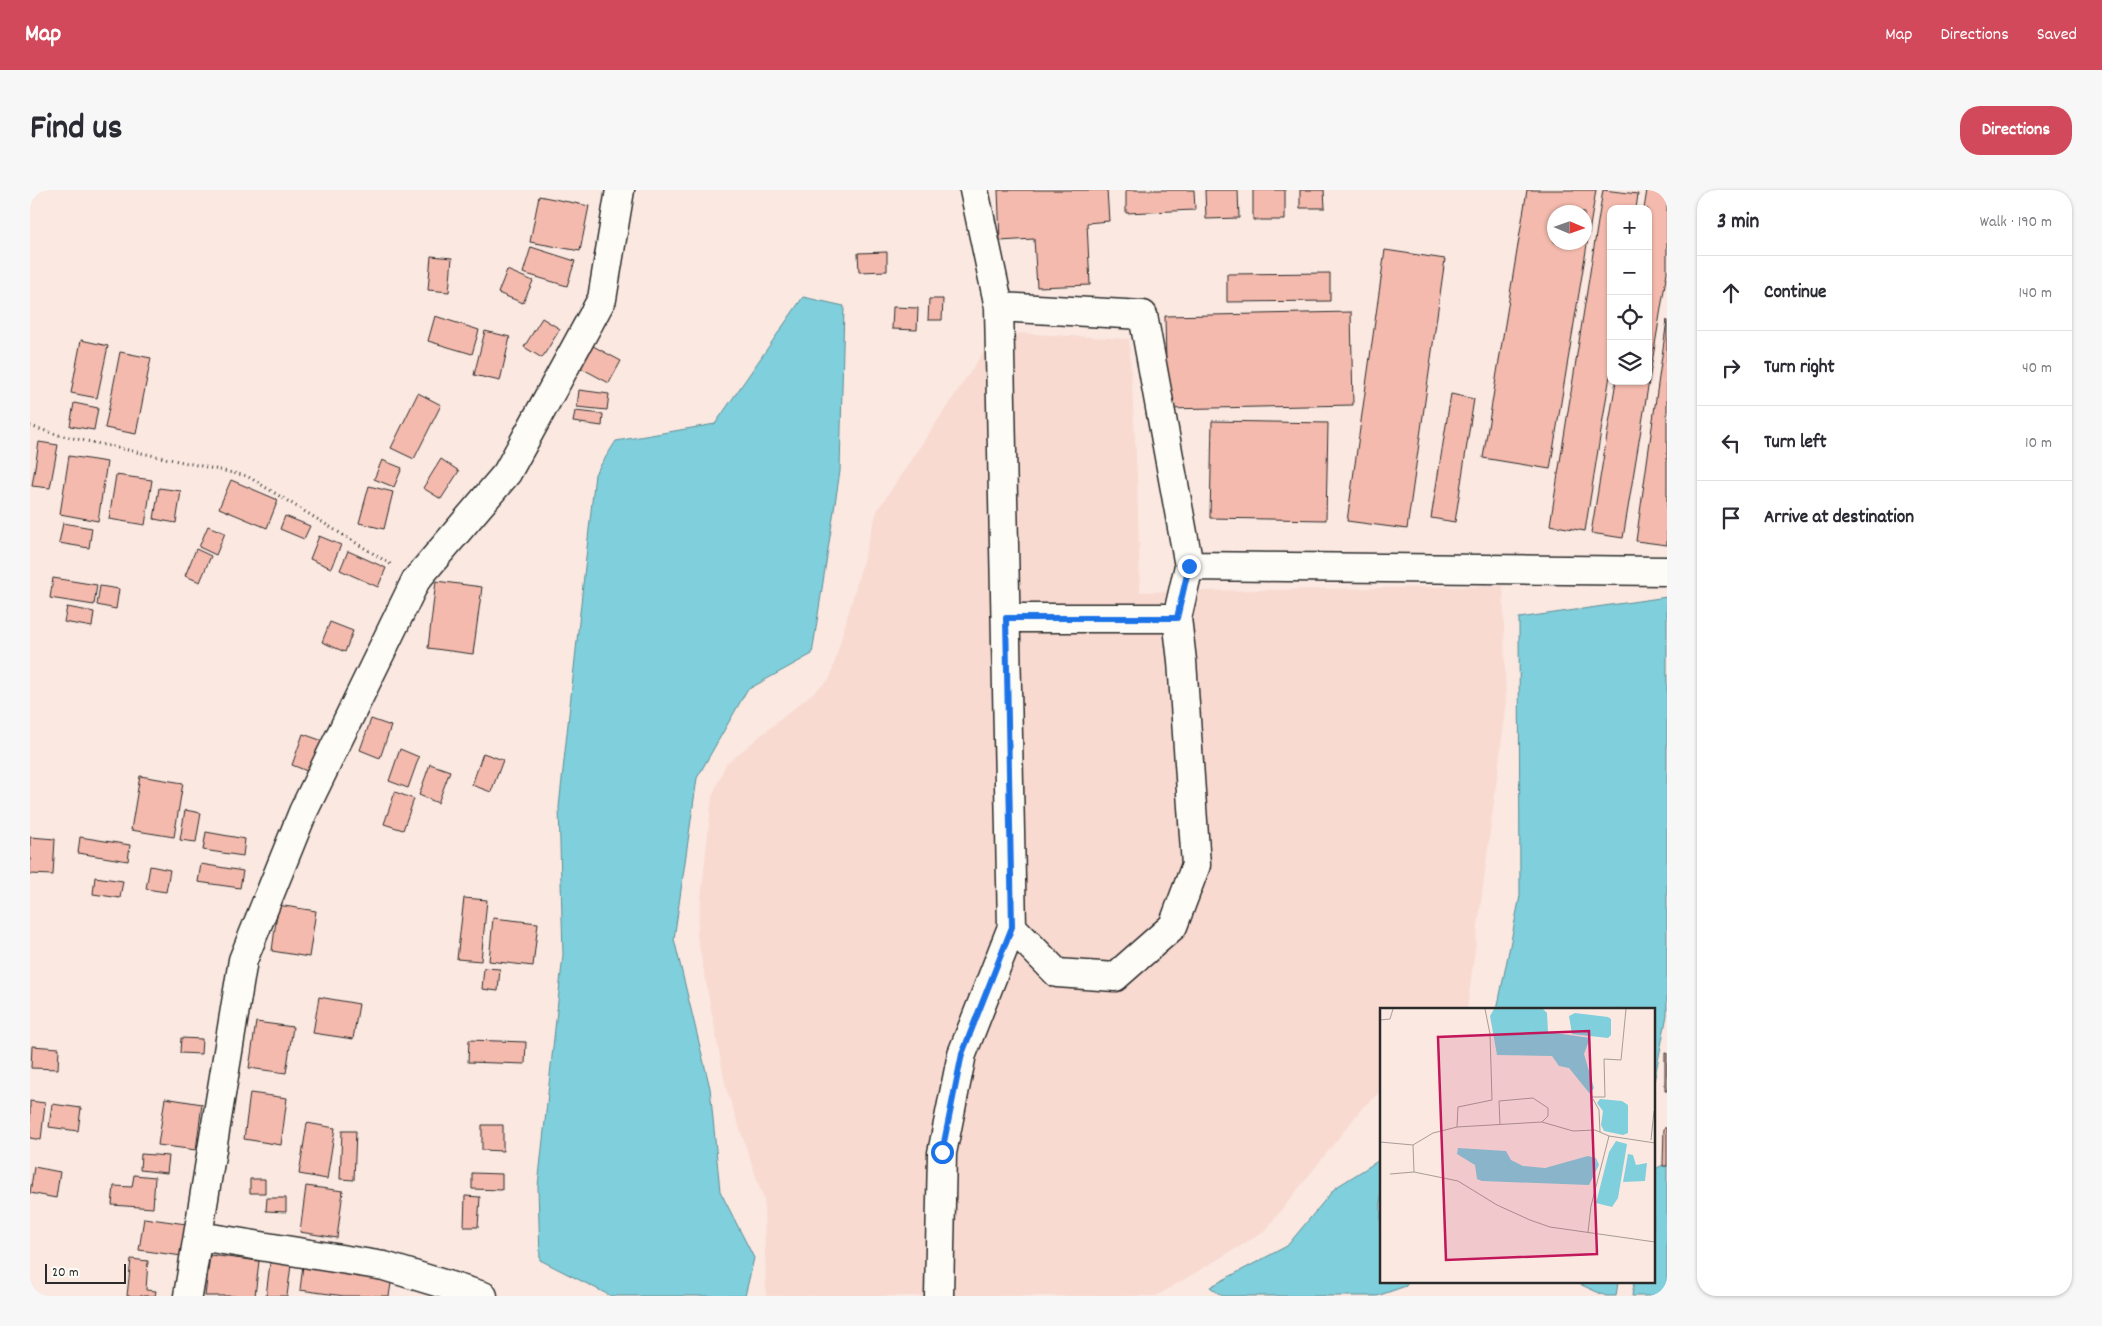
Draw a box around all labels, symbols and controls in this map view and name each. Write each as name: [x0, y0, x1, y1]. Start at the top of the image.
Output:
text: Map: [25, 18, 61, 52]
text: Map: [1885, 23, 1912, 48]
text: Directions: [1940, 23, 2009, 48]
text: Saved: [2037, 23, 2077, 48]
text: Find us: [30, 105, 122, 155]
button: Directions: [1960, 106, 2072, 155]
north arrow: [1547, 205, 1592, 250]
map controls: [1607, 205, 1652, 385]
button: +: [1607, 205, 1652, 250]
text: 3 min: [1717, 208, 1759, 238]
text: Walk · 190 m: [1980, 211, 2052, 234]
button: −: [1607, 250, 1652, 295]
icon: ahead: [1717, 279, 1745, 307]
text: Continue: [1764, 280, 1826, 307]
text: 140 m: [2018, 282, 2052, 305]
button: locate: [1607, 295, 1652, 340]
button: layers: [1607, 340, 1652, 385]
icon: right: [1717, 354, 1745, 382]
text: Turn right: [1764, 355, 1835, 382]
text: 40 m: [2022, 357, 2052, 380]
icon: left: [1717, 429, 1745, 457]
text: Turn left: [1764, 430, 1827, 457]
text: 10 m: [2025, 432, 2052, 455]
icon: arrive: [1717, 504, 1745, 532]
text: Arrive at destination: [1764, 505, 1914, 532]
route end: [1178, 555, 1201, 578]
inset map: [1380, 1008, 1654, 1284]
route start: [931, 1141, 954, 1164]
scale bar: [45, 1261, 126, 1284]
text: 20 m: [52, 1263, 79, 1283]

